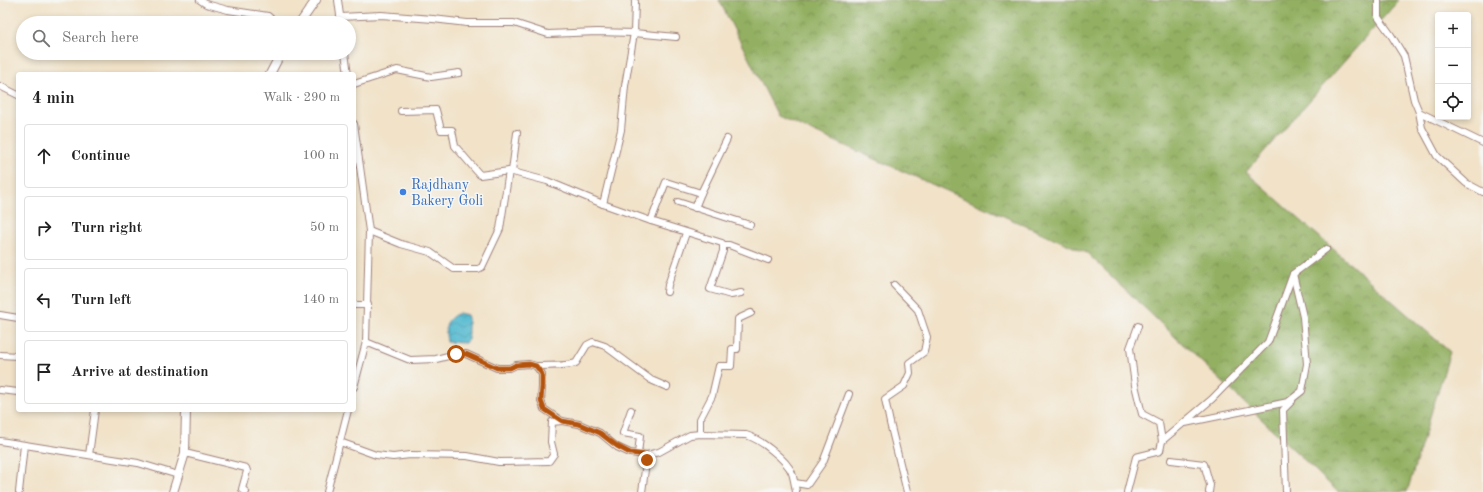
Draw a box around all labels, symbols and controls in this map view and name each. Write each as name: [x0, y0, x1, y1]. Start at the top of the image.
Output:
map controls: [1435, 12, 1471, 120]
button: +: [1435, 12, 1471, 48]
search box: [16, 16, 356, 60]
icon: search: [30, 27, 52, 49]
text: Search here: [62, 31, 139, 46]
button: −: [1435, 48, 1471, 84]
button: locate: [1435, 84, 1471, 120]
text: 4 min: [32, 90, 75, 107]
text: Walk · 290 m: [263, 91, 340, 104]
icon: ahead: [33, 145, 55, 167]
text: Continue: [71, 149, 130, 164]
text: 100 m: [302, 149, 339, 162]
place label: Rajdhany Bakery Goli: [411, 178, 483, 208]
marker: Rajdhany Bakery Goli: [398, 187, 408, 197]
icon: right: [33, 217, 55, 239]
text: Turn right: [71, 221, 142, 236]
text: 50 m: [310, 221, 339, 234]
icon: left: [33, 289, 55, 311]
text: Turn left: [71, 293, 131, 308]
text: 140 m: [302, 293, 339, 306]
route start: [447, 345, 465, 363]
icon: arrive: [33, 361, 55, 383]
text: Arrive at destination: [71, 365, 209, 380]
route end: [638, 451, 656, 469]

